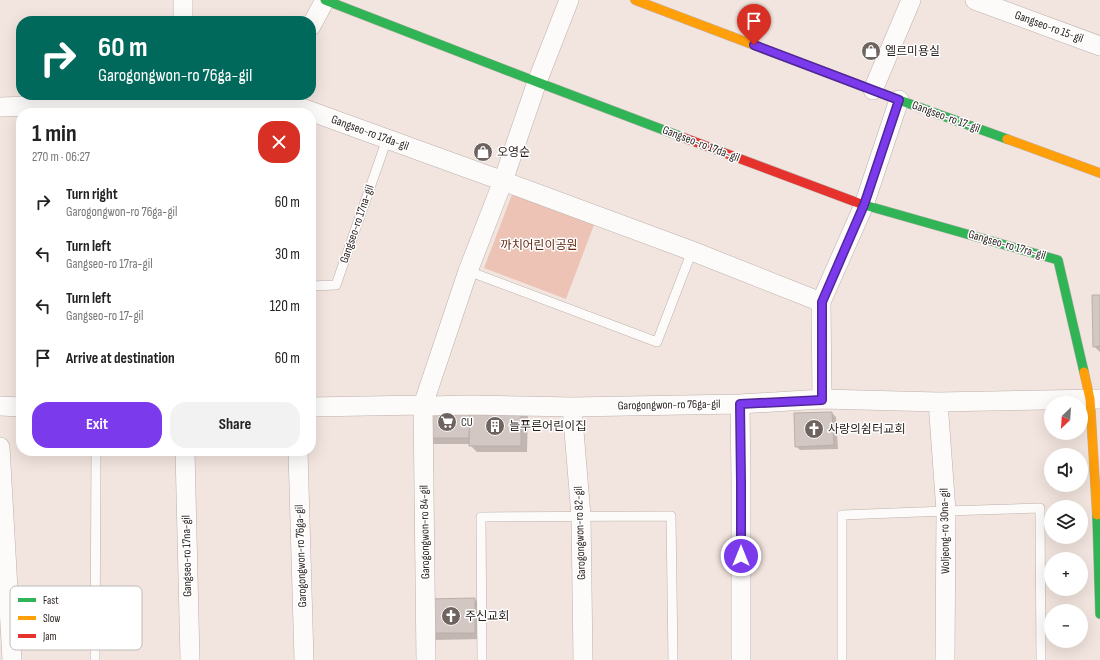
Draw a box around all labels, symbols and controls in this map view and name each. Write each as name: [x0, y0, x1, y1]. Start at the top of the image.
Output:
pin: [737, 4, 771, 45]
street label: Gangseo-ro 15-gil: [1013, 8, 1085, 46]
icon: arrive: [743, 10, 765, 32]
text: 60 m: [98, 31, 147, 64]
icon: right: [32, 32, 84, 84]
shop icon: 엘르미용실: [860, 40, 882, 62]
place label: 엘르미용실: [885, 44, 940, 59]
text: Garogongwon-ro 76ga-gil: [98, 65, 252, 86]
street label: Gangseo-ro 17-gil: [910, 98, 982, 136]
street label: Gangseo-ro 17da-gil: [329, 112, 411, 154]
text: 1 min: [32, 119, 77, 148]
button: close: [258, 121, 300, 163]
street label: Gangseo-ro 17da-gil: [660, 122, 742, 166]
shop icon: 오영순: [472, 141, 494, 163]
place label: 오영순: [497, 145, 530, 160]
text: 270 m · 06:27: [32, 149, 90, 165]
street label: Gangseo-ro 17na-gil: [337, 183, 377, 265]
text: Turn right: [66, 185, 118, 204]
icon: right: [32, 191, 54, 213]
text: 60 m: [275, 193, 300, 212]
text: Garogongwon-ro 76ga-gil: [66, 204, 177, 220]
street label: Gangseo-ro 17ra-gil: [967, 227, 1047, 263]
text: Turn left: [66, 237, 111, 256]
park label: 까치어린이공원: [500, 238, 578, 253]
icon: left: [32, 243, 54, 265]
text: 30 m: [275, 245, 300, 264]
text: Gangseo-ro 17ra-gil: [66, 256, 153, 272]
text: Turn left: [66, 289, 111, 308]
icon: left: [32, 295, 54, 317]
text: 120 m: [270, 297, 300, 316]
text: Gangseo-ro 17-gil: [66, 308, 143, 324]
icon: arrive: [32, 347, 54, 369]
text: Arrive at destination: [66, 349, 175, 368]
text: 60 m: [275, 349, 300, 368]
north arrow: [1044, 396, 1088, 440]
map controls: [1044, 396, 1088, 648]
street label: Garogongwon-ro 76ga-gil: [617, 397, 721, 413]
button: Exit: [32, 402, 162, 448]
button: Share: [170, 402, 300, 448]
supermarket icon: CU: [436, 411, 458, 433]
place label: CU: [461, 415, 473, 430]
building icon: 늘푸른어린이집: [484, 415, 506, 437]
church icon: 사랑의쉼터교회: [803, 418, 825, 440]
place label: 늘푸른어린이집: [509, 419, 586, 434]
place label: 사랑의쉼터교회: [828, 422, 905, 437]
button: sound: [1044, 448, 1088, 492]
street label: Garogongwon-ro 84-gil: [417, 485, 433, 579]
street label: Garogongwon-ro 82-gil: [571, 486, 589, 580]
street label: Woljeong-ro 30na-gil: [937, 488, 953, 574]
button: layers: [1044, 500, 1088, 544]
street label: Garogongwon-ro 76ga-gil: [292, 504, 310, 608]
street label: Gangseo-ro 17na-gil: [179, 515, 195, 597]
position arrow: [720, 535, 762, 577]
button: +: [1044, 552, 1088, 596]
legend: [10, 586, 142, 650]
text: Fast: [43, 594, 59, 607]
button: −: [1044, 604, 1088, 648]
church icon: 주신교회: [440, 605, 462, 627]
place label: 주신교회: [465, 609, 509, 624]
text: Slow: [43, 612, 60, 625]
text: Jam: [42, 630, 57, 643]

